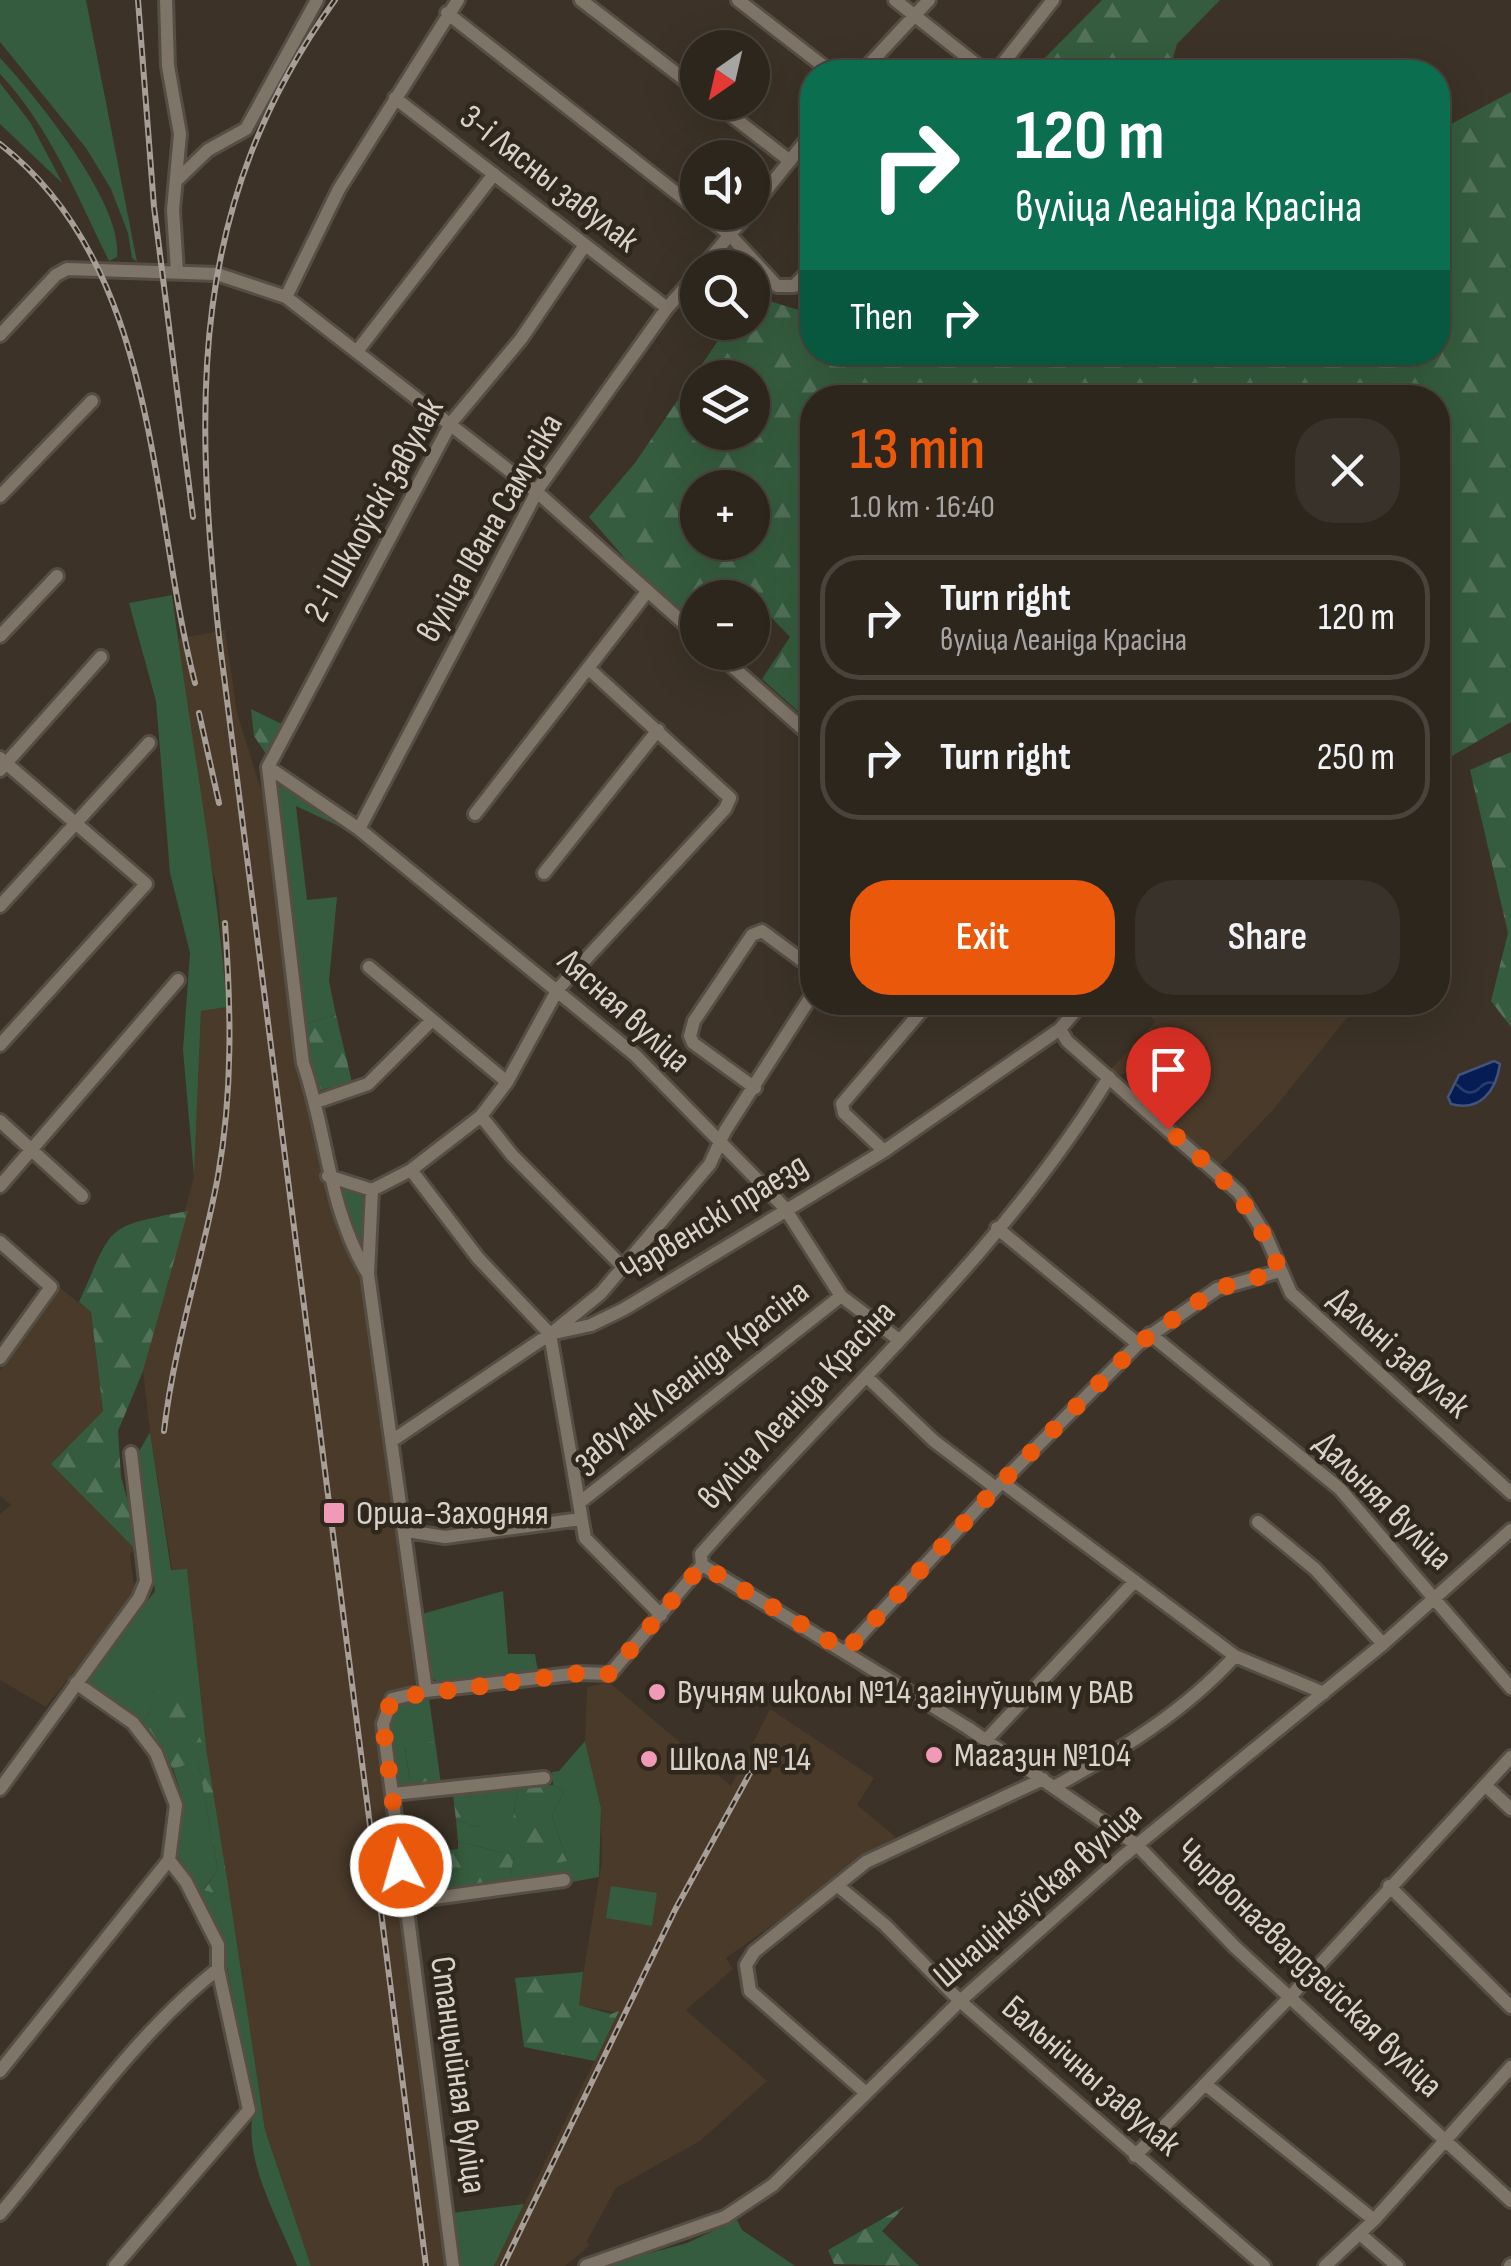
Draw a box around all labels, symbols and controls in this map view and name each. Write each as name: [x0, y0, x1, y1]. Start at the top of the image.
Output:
north arrow: [680, 30, 770, 120]
map controls: [680, 30, 770, 670]
text: 120 m: [1015, 95, 1165, 179]
street label: 3-і Лясны завулак: [451, 96, 648, 263]
icon: right: [850, 100, 980, 230]
button: sound: [680, 140, 770, 230]
text: вуліца Леаніда Красіна: [1015, 180, 1362, 235]
button: search: [680, 250, 770, 340]
icon: right: [933, 290, 988, 345]
text: Then: [850, 295, 913, 340]
button: layers: [680, 360, 770, 450]
street label: 2-і Шклоўскі завулак: [295, 390, 454, 629]
street label: вуліца Івана Самусіка: [407, 406, 573, 650]
text: 13 min: [850, 414, 985, 486]
button: close: [1295, 418, 1400, 523]
button: +: [680, 470, 770, 560]
text: 1.0 km · 16:40: [850, 488, 995, 527]
text: Turn right: [940, 576, 1071, 621]
button: −: [680, 580, 770, 670]
icon: right: [855, 590, 910, 645]
text: 120 m: [1318, 595, 1395, 640]
text: вуліца Леаніда Красіна: [940, 621, 1187, 660]
icon: right: [855, 730, 910, 785]
text: Turn right: [940, 735, 1071, 780]
text: 250 m: [1317, 735, 1395, 780]
button: Exit: [850, 880, 1115, 995]
button: Share: [1135, 880, 1400, 995]
street label: Лясная вуліца: [548, 939, 699, 1082]
pin: [1126, 1027, 1211, 1130]
icon: arrive: [1141, 1042, 1196, 1097]
street label: Чэрвенскі праезд: [613, 1144, 815, 1292]
street label: завулак Леаніда Красіна: [564, 1270, 818, 1482]
street label: Дальні завулак: [1319, 1278, 1479, 1428]
street label: вуліца Леаніда Красіна: [689, 1292, 905, 1518]
street label: Дальняя вуліца: [1305, 1423, 1461, 1579]
place label: Орша-Заходняя: [356, 1492, 549, 1535]
marker: Орша-Заходняя: [321, 1500, 347, 1526]
place label: Вучням школы №14 загінуўшым у ВАВ: [677, 1671, 1134, 1714]
marker: Вучням школы №14 загінуўшым у ВАВ: [646, 1681, 668, 1703]
place label: Магазин №104: [954, 1734, 1131, 1777]
place label: Школа № 14: [669, 1738, 811, 1781]
marker: Магазин №104: [923, 1744, 945, 1766]
marker: Школа № 14: [638, 1748, 660, 1770]
street label: Шчацінкаўская вуліца: [925, 1793, 1151, 1997]
position arrow: [349, 1814, 453, 1918]
street label: Чырвонагвардзейская вуліца: [1166, 1829, 1452, 2107]
street label: Станцыйная вуліца: [420, 1954, 496, 2196]
street label: Бальнічны завулак: [993, 1987, 1190, 2166]

